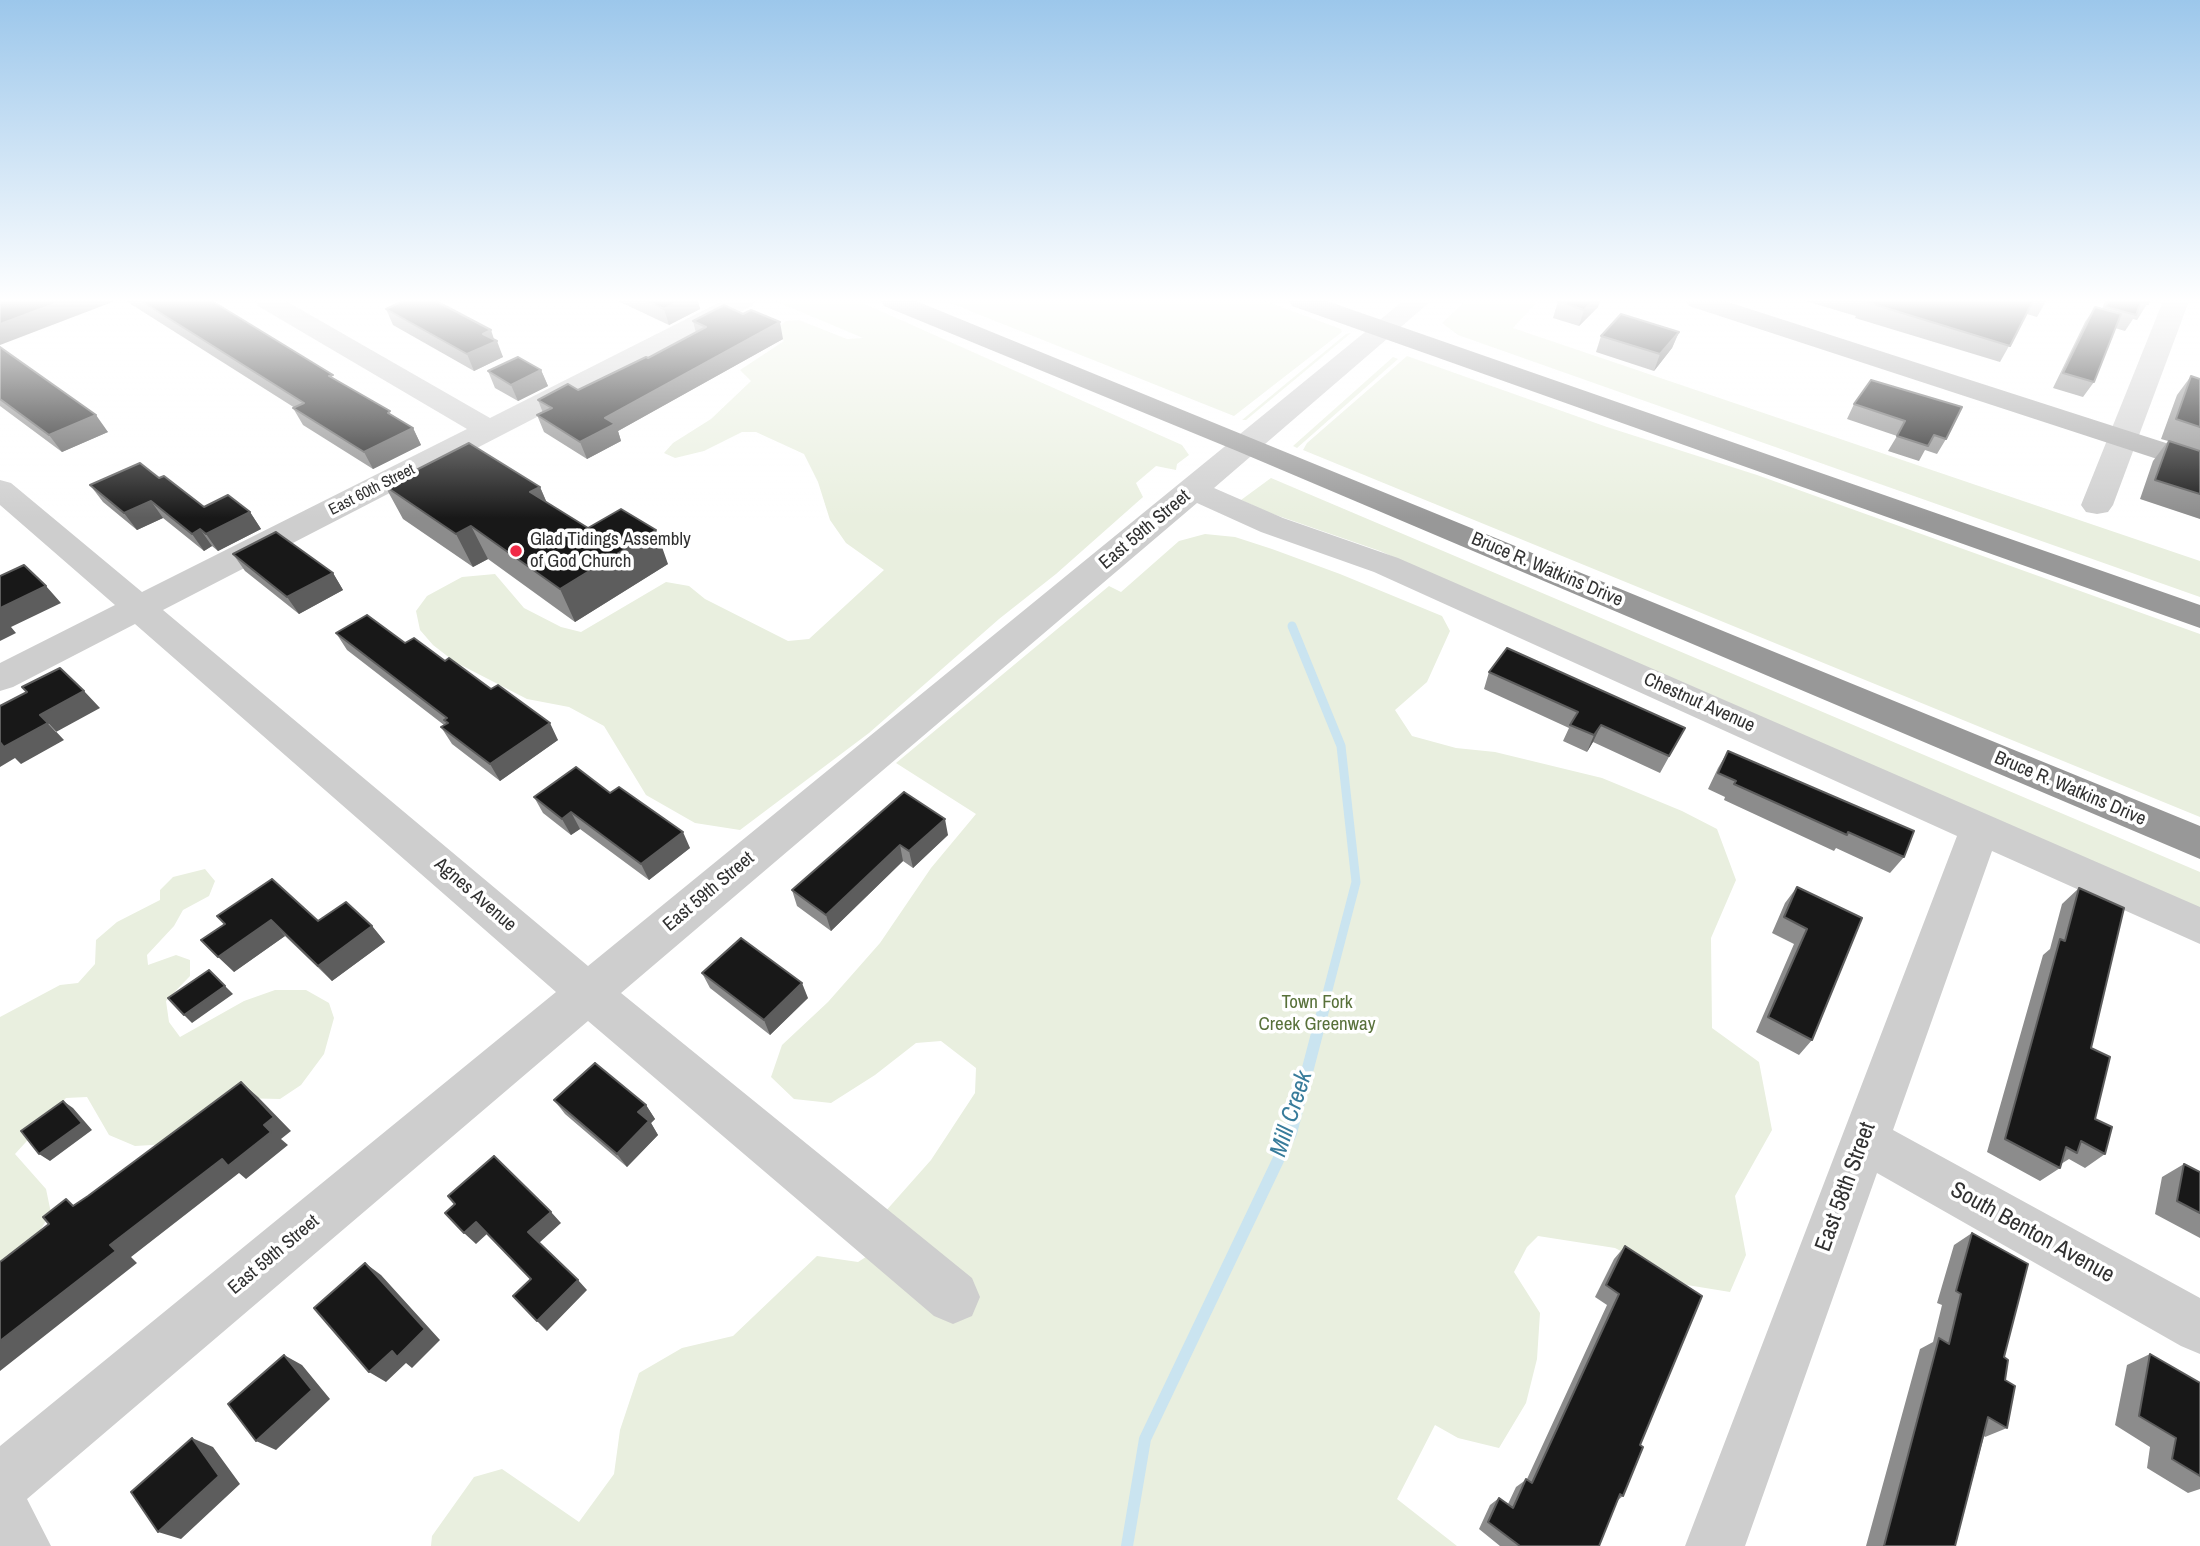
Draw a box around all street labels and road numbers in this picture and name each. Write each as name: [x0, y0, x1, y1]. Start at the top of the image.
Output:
street label: East 60th Street: [326, 460, 418, 520]
street label: East 59th Street: [1095, 485, 1195, 575]
street label: Bruce R. Watkins Drive: [1468, 528, 1626, 612]
street label: Chestnut Avenue: [1640, 668, 1758, 738]
street label: Bruce R. Watkins Drive: [1991, 747, 2149, 831]
street label: East 59th Street: [659, 847, 759, 937]
street label: Agnes Avenue: [429, 853, 521, 937]
street label: East 58th Street: [1810, 1119, 1882, 1255]
street label: South Benton Avenue: [1945, 1177, 2119, 1289]
street label: East 59th Street: [224, 1210, 324, 1300]

